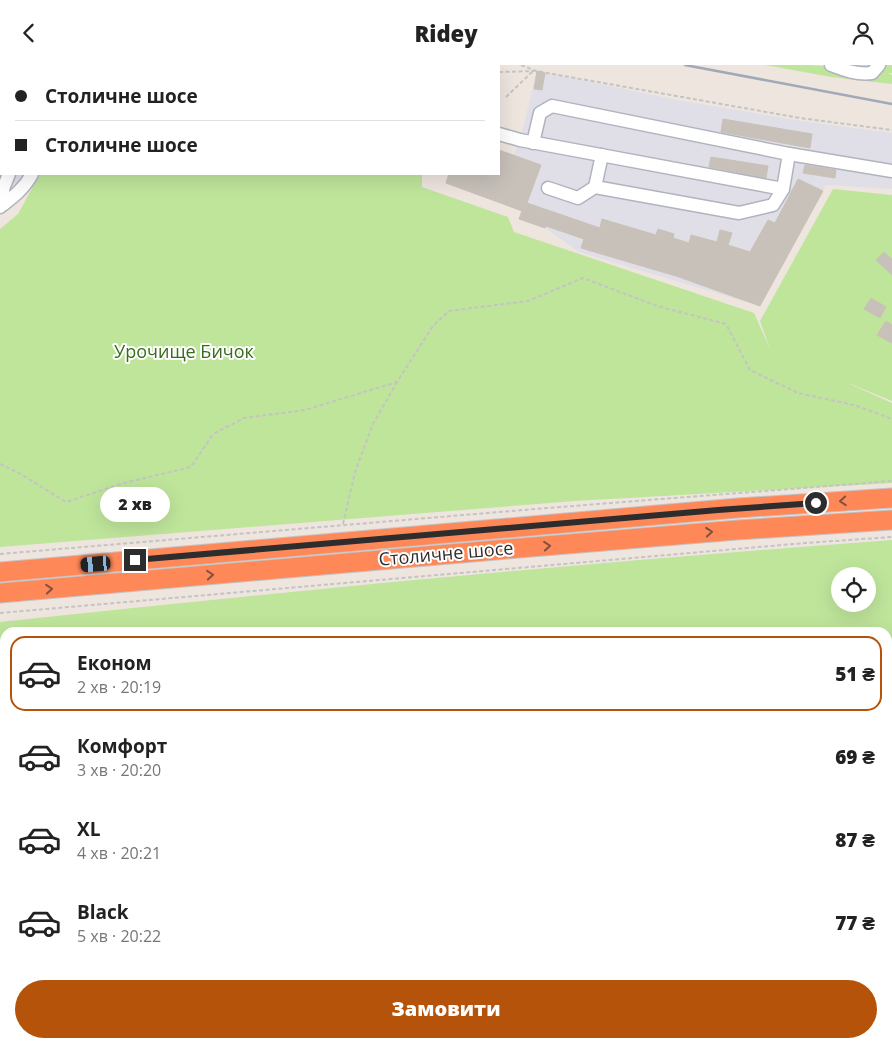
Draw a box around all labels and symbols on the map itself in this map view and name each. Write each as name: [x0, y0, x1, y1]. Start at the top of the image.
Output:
park label: Урочище Бичок: [114, 339, 255, 363]
callout: 2 хв: [100, 487, 170, 523]
route start: [805, 492, 827, 514]
one-way arrow: [839, 496, 847, 507]
one-way arrow: [705, 527, 713, 538]
street label: Столичне шосе: [378, 535, 514, 571]
one-way arrow: [543, 540, 551, 551]
route end: [124, 549, 146, 571]
car: [80, 555, 111, 573]
one-way arrow: [207, 570, 215, 581]
one-way arrow: [45, 584, 53, 595]

